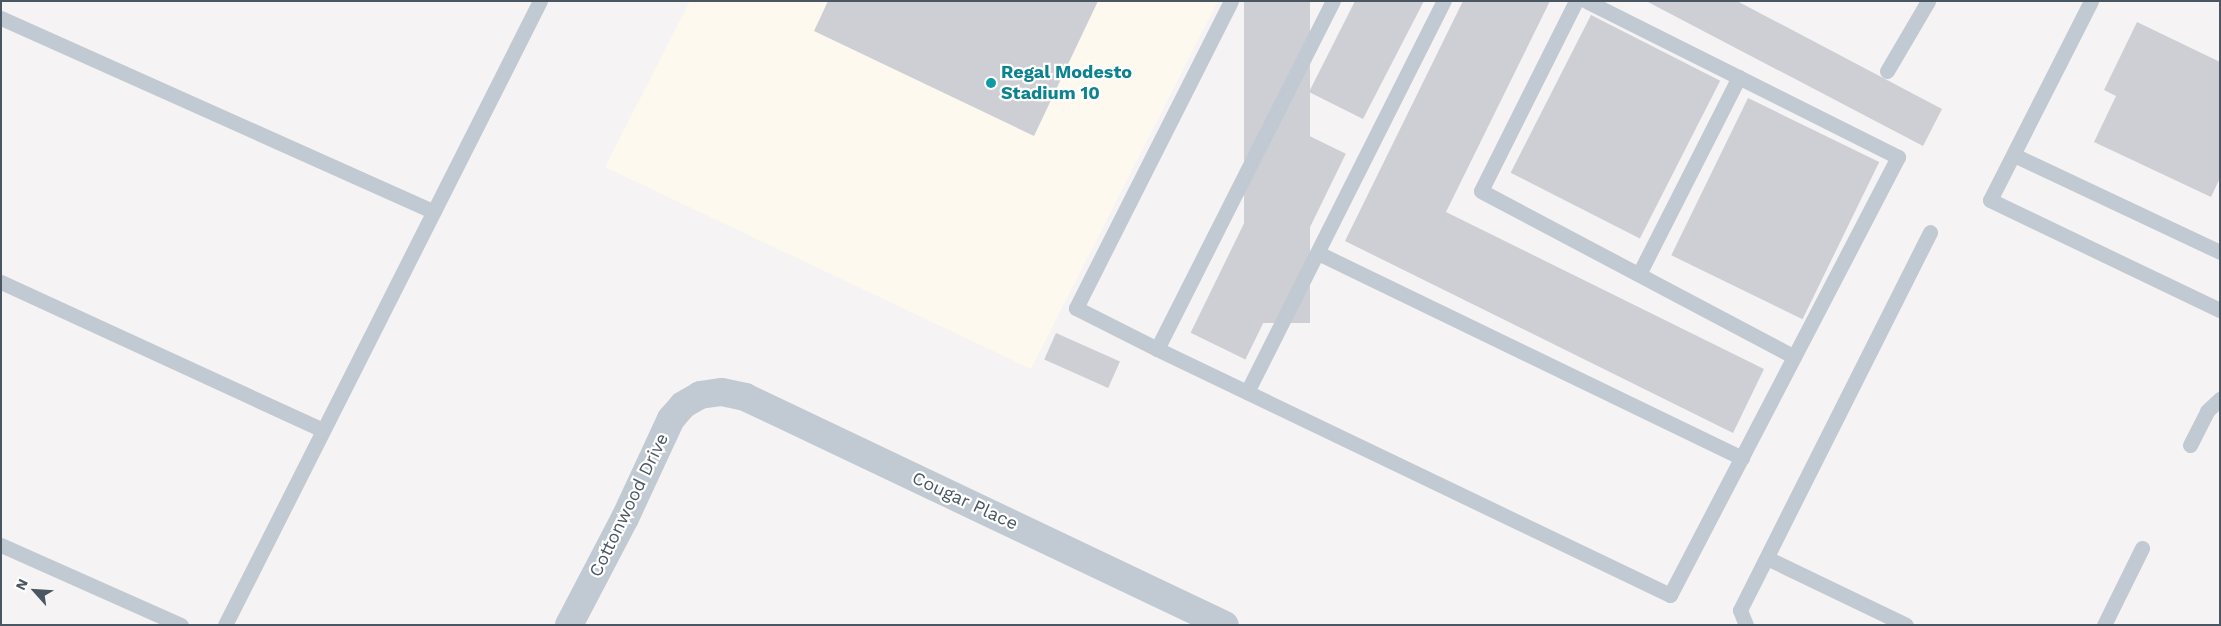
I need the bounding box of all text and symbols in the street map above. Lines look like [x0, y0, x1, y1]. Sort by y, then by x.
place label: Regal Modesto Stadium 10 [1001, 62, 1132, 104]
marker: Regal Modesto Stadium 10 [985, 77, 997, 89]
street label: Cottonwood Drive [585, 430, 673, 580]
street label: Cougar Place [908, 467, 1022, 535]
north arrow [10, 566, 60, 616]
text: N [12, 576, 31, 593]

